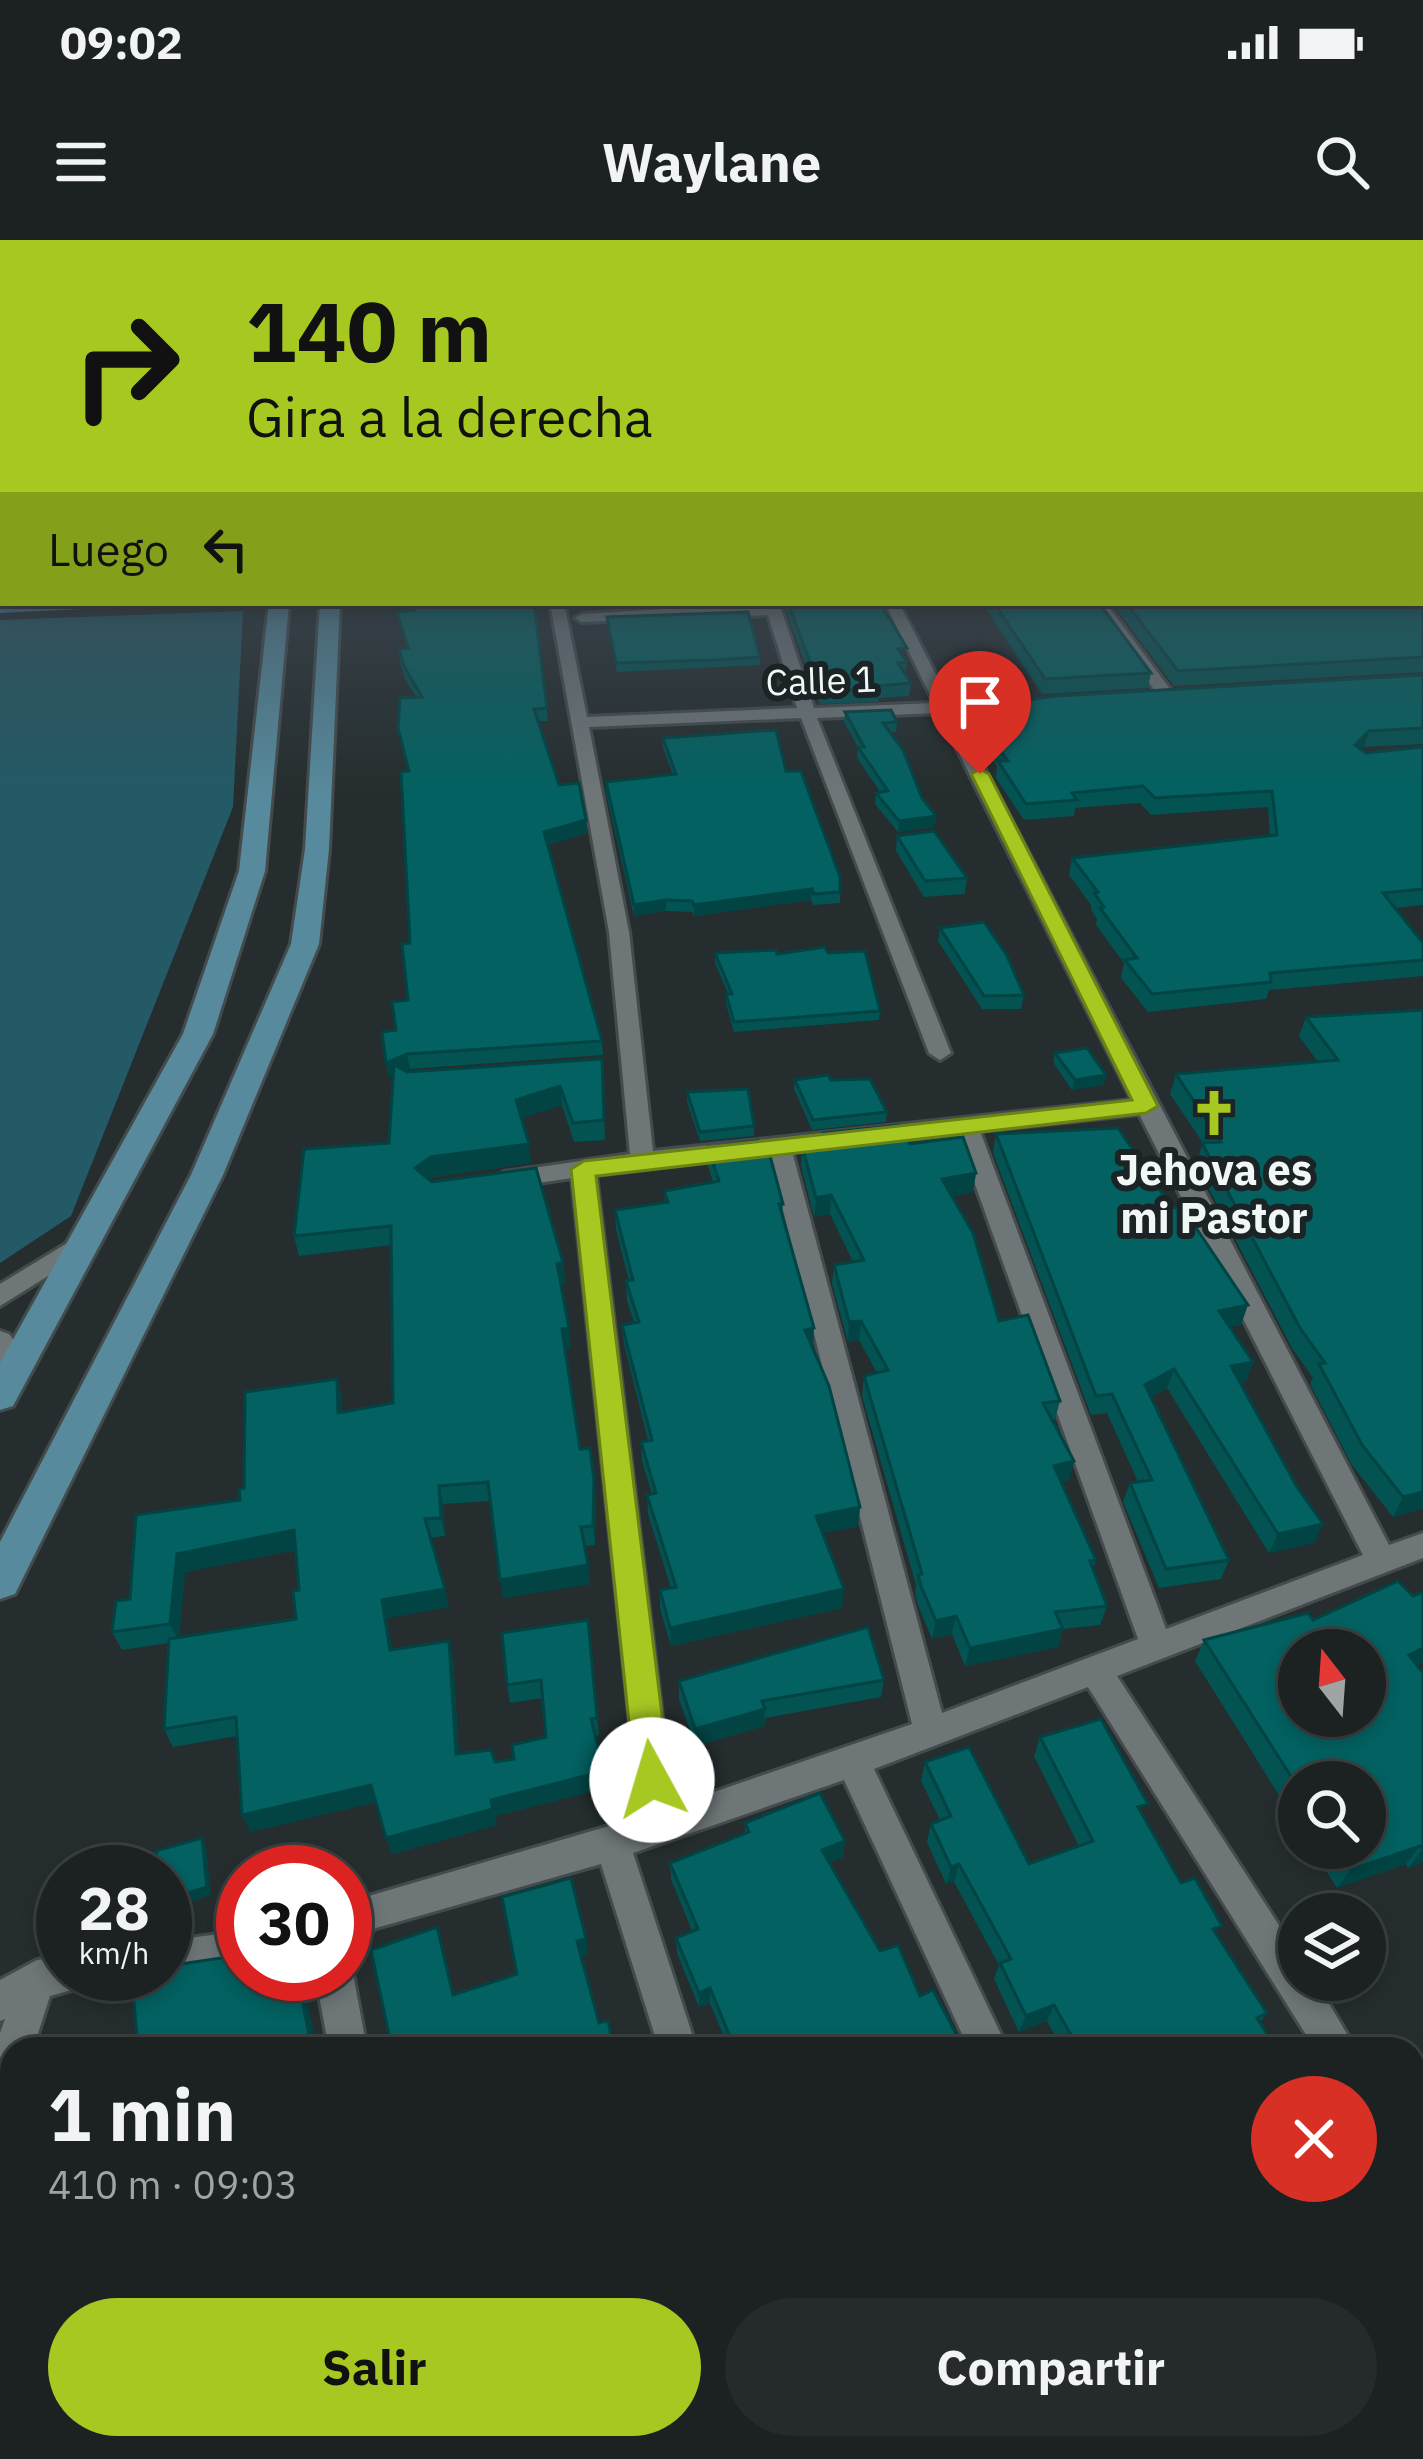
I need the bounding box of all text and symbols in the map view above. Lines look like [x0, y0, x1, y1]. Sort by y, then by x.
text: 09:02 [60, 13, 183, 71]
text: Waylane [602, 127, 821, 197]
icon: menu [48, 129, 114, 195]
icon: search [1309, 129, 1375, 195]
text: 140 m [246, 276, 492, 385]
icon: right [48, 288, 204, 444]
text: Gira a la derecha [246, 382, 653, 452]
icon: left [193, 516, 259, 582]
text: Luego [48, 520, 169, 578]
pin [929, 651, 1031, 774]
street label: Calle 1 [765, 655, 877, 705]
icon: arrive [947, 669, 1013, 735]
church icon: Jehova es mi Pastor [1189, 1088, 1239, 1138]
place label: Jehova es mi Pastor [1116, 1142, 1312, 1245]
north arrow [1278, 1629, 1386, 1737]
map controls [1278, 1629, 1386, 2001]
position arrow [589, 1717, 715, 1843]
button: search [1278, 1761, 1386, 1869]
speed limit sign: 30 [216, 1845, 372, 2001]
text: 28 [78, 1868, 150, 1947]
button: layers [1278, 1893, 1386, 2001]
text: km/h [79, 1933, 149, 1972]
text: 1 min [48, 2067, 236, 2161]
button: close [1251, 2076, 1377, 2202]
text: 410 m · 09:03 [48, 2159, 298, 2210]
button: Salir [48, 2298, 701, 2436]
button: Compartir [725, 2298, 1377, 2436]

